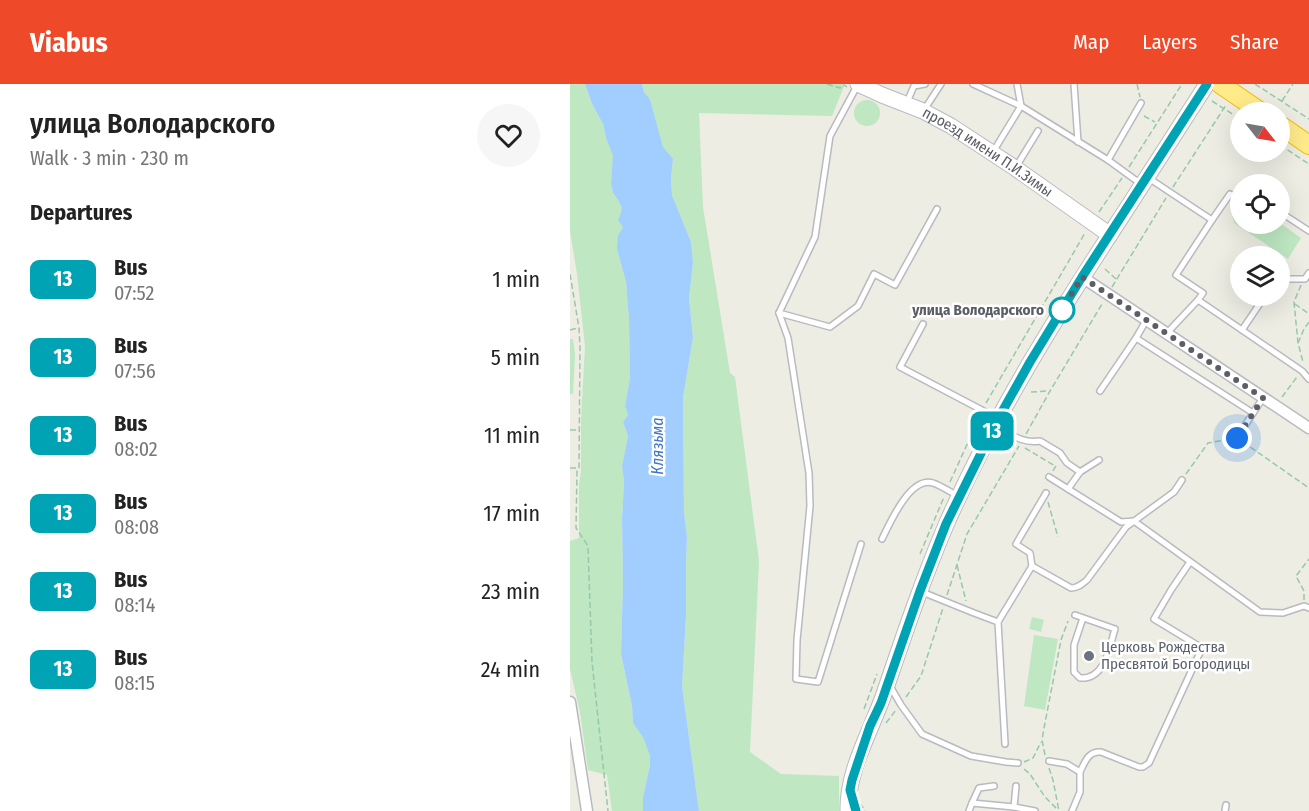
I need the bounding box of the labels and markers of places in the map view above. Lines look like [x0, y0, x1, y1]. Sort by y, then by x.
marker: улица Володарского [1049, 297, 1075, 323]
place label: улица Володарского [911, 301, 1044, 319]
place label: Церковь Рождества Пресвятой Богородицы [1101, 638, 1250, 673]
marker: Церковь Рождества Пресвятой Богородицы [1082, 649, 1096, 663]

